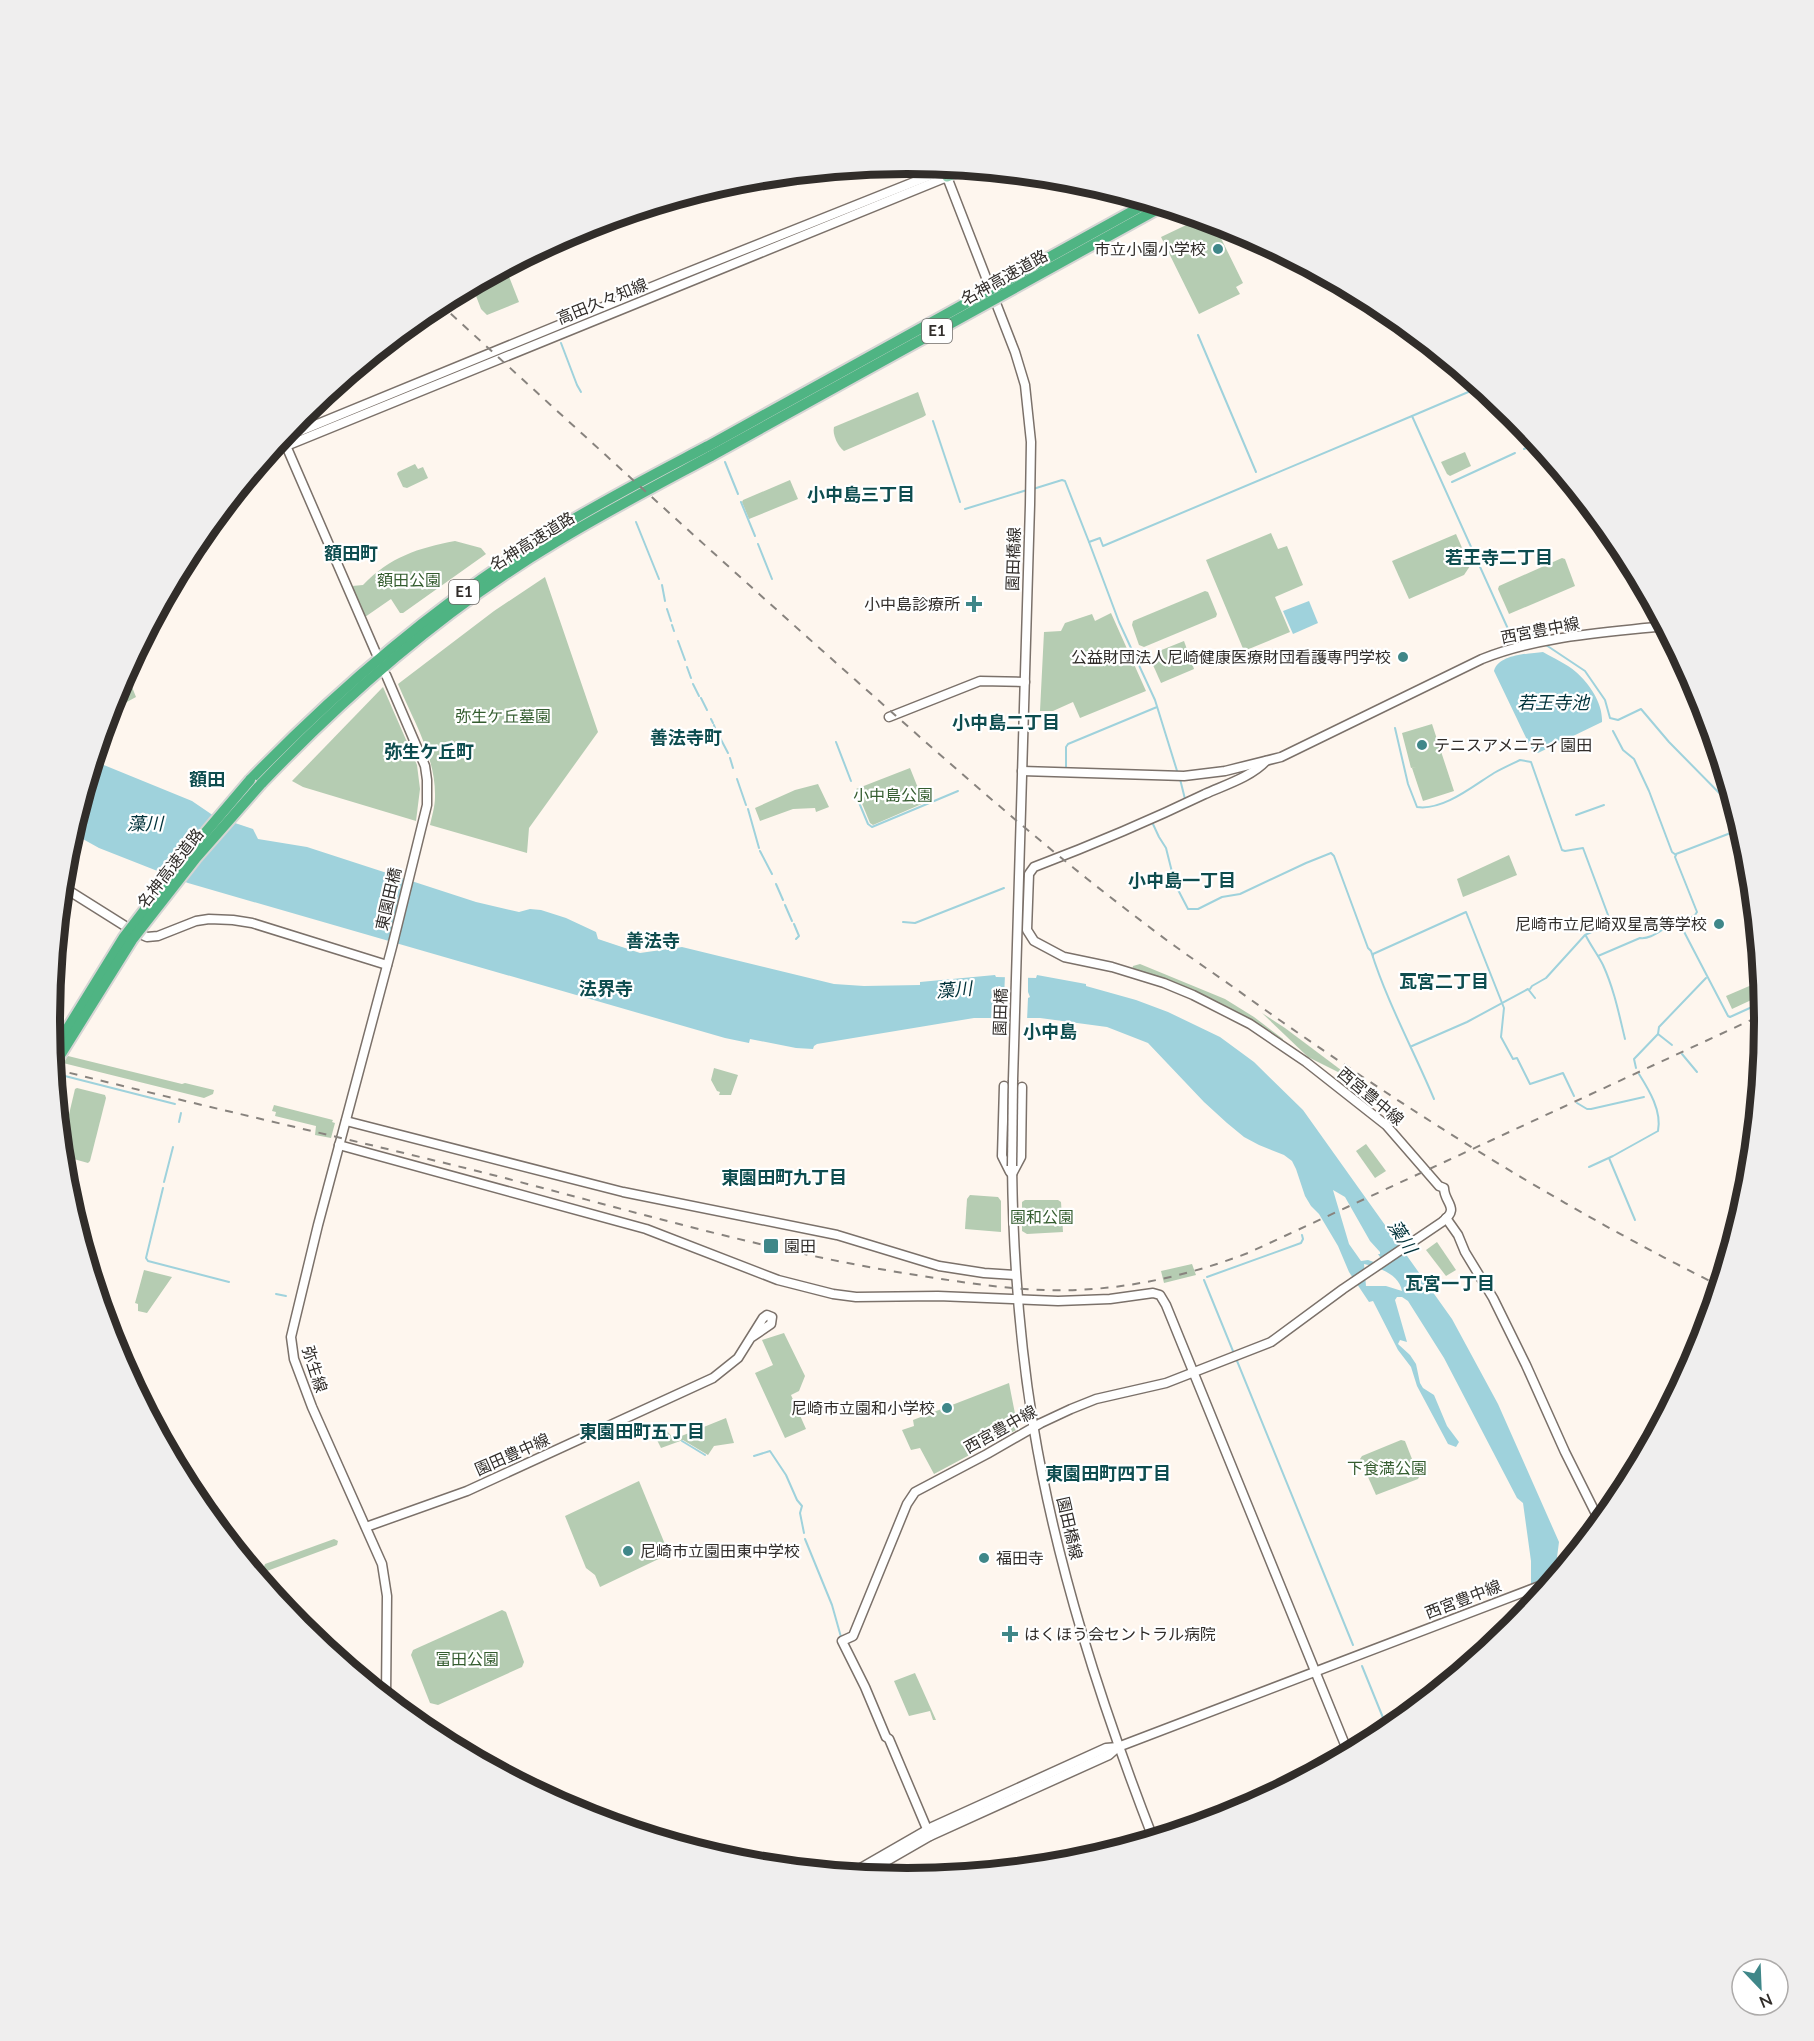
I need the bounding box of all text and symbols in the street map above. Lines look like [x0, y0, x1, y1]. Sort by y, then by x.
place label: 市立小園小学校 [1094, 239, 1206, 258]
marker: 市立小園小学校 [1211, 242, 1225, 256]
street label: 名神高速道路 [957, 245, 1050, 308]
street label: 高田久々知線 [554, 274, 650, 327]
road number: E1 [922, 319, 952, 343]
district label: 小中島三丁目 [807, 483, 915, 505]
street label: 名神高速道路 [486, 507, 577, 574]
street label: 園田橋線 [1002, 527, 1023, 591]
district label: 額田町 [324, 542, 378, 564]
district label: 若王寺二丁目 [1445, 546, 1553, 568]
park label: 額田公園 [377, 570, 441, 589]
road number: E1 [449, 580, 479, 604]
place label: 小中島診療所 [864, 594, 960, 613]
marker: 小中島診療所 [965, 595, 983, 613]
street label: 西宮豊中線 [1499, 613, 1581, 646]
place label: 公益財団法人尼崎健康医療財団看護専門学校 [1071, 647, 1391, 666]
marker: 公益財団法人尼崎健康医療財団看護専門学校 [1396, 650, 1410, 664]
water label: 若王寺池 [1517, 691, 1591, 713]
park label: 弥生ケ丘墓園 [455, 706, 551, 725]
district label: 小中島二丁目 [952, 711, 1060, 733]
district label: 善法寺町 [650, 726, 722, 748]
place label: テニスアメニティ園田 [1434, 735, 1592, 754]
marker: テニスアメニティ園田 [1415, 738, 1429, 752]
district label: 弥生ケ丘町 [384, 740, 474, 762]
district label: 額田 [189, 768, 225, 790]
park label: 小中島公園 [853, 785, 933, 804]
water label: 藻川 [127, 812, 165, 834]
street label: 名神高速道路 [133, 824, 207, 911]
street label: 東園田橋 [371, 866, 404, 932]
district label: 小中島一丁目 [1128, 869, 1236, 891]
place label: 尼崎市立尼崎双星高等学校 [1515, 914, 1707, 933]
marker: 尼崎市立尼崎双星高等学校 [1712, 917, 1726, 931]
district label: 善法寺 [626, 929, 680, 951]
district label: 瓦宮二丁目 [1399, 970, 1489, 992]
water label: 藻川 [935, 976, 975, 1002]
district label: 法界寺 [579, 977, 633, 999]
street label: 園田橋 [989, 988, 1010, 1036]
district label: 小中島 [1023, 1020, 1077, 1042]
street label: 西宮豊中線 [1335, 1063, 1408, 1129]
district label: 東園田町九丁目 [721, 1166, 847, 1188]
park label: 園和公園 [1010, 1207, 1074, 1226]
water label: 藻川 [1384, 1215, 1423, 1259]
place label: 園田 [784, 1236, 816, 1255]
marker: 園田 [762, 1237, 780, 1255]
district label: 瓦宮一丁目 [1405, 1272, 1495, 1294]
street label: 弥生線 [299, 1343, 332, 1395]
place label: 尼崎市立園和小学校 [791, 1398, 935, 1417]
marker: 尼崎市立園和小学校 [940, 1401, 954, 1415]
street label: 西宮豊中線 [960, 1401, 1039, 1456]
district label: 東園田町五丁目 [579, 1420, 705, 1442]
street label: 園田豊中線 [471, 1429, 552, 1478]
park label: 下食満公園 [1347, 1458, 1427, 1477]
district label: 東園田町四丁目 [1045, 1462, 1171, 1484]
street label: 園田橋線 [1054, 1495, 1087, 1561]
place label: 尼崎市立園田東中学校 [640, 1541, 800, 1560]
marker: 尼崎市立園田東中学校 [621, 1544, 635, 1558]
place label: 福田寺 [996, 1548, 1044, 1567]
marker: 福田寺 [977, 1551, 991, 1565]
street label: 西宮豊中線 [1422, 1575, 1504, 1622]
place label: はくほう会セントラル病院 [1024, 1624, 1216, 1643]
marker: はくほう会セントラル病院 [1001, 1625, 1019, 1643]
park label: 冨田公園 [435, 1649, 499, 1668]
north arrow [1730, 1957, 1790, 2017]
text: N [1757, 1990, 1775, 2012]

